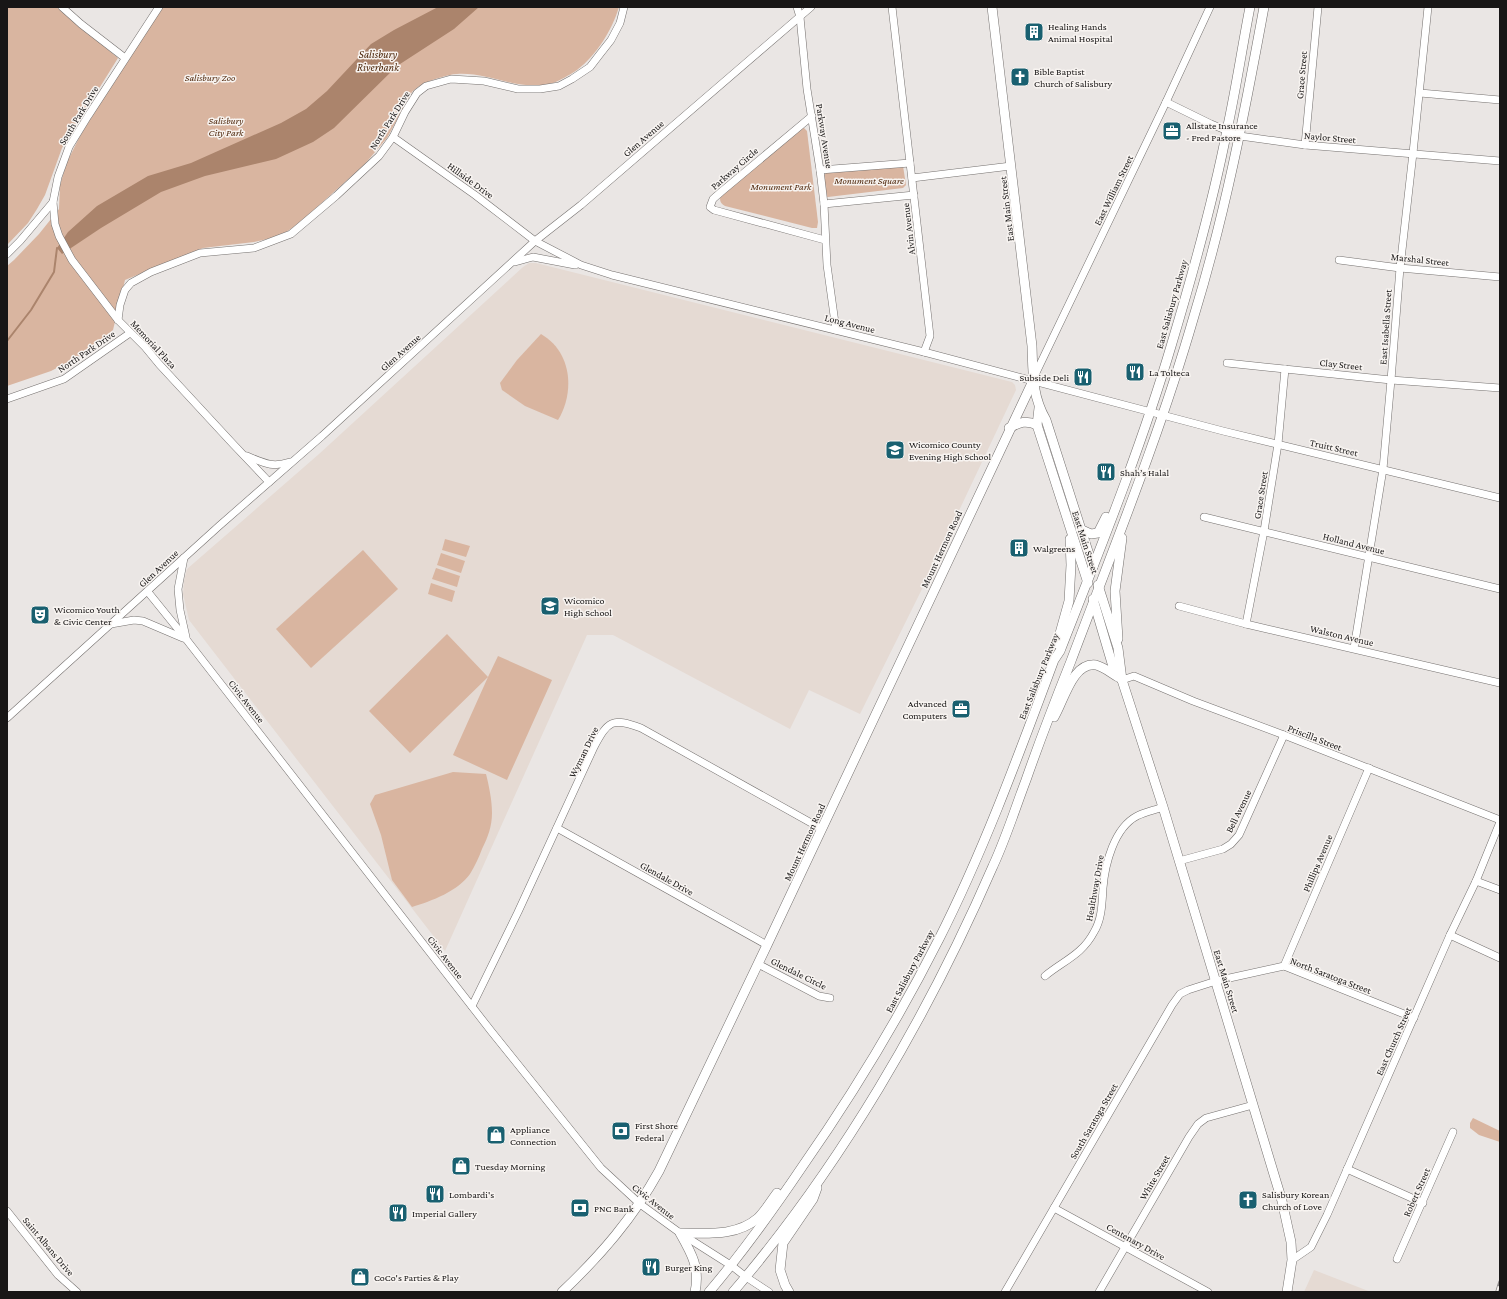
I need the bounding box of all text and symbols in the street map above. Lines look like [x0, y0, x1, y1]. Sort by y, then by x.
building icon: Healing Hands Animal Hospital [1023, 21, 1045, 43]
place label: Healing Hands Animal Hospital [1048, 21, 1113, 44]
water label: Salisbury Riverbank [357, 48, 400, 73]
street label: Grace Street [1294, 50, 1309, 99]
church icon: Bible Baptist Church of Salisbury [1009, 66, 1031, 88]
place label: Bible Baptist Church of Salisbury [1034, 66, 1112, 89]
park label: Salisbury Zoo [185, 72, 235, 83]
street label: South Park Drive [56, 83, 101, 147]
street label: North Park Drive [367, 88, 412, 152]
street label: Parkway Avenue [814, 103, 835, 170]
park label: Salisbury City Park [209, 115, 244, 138]
street label: Glen Avenue [621, 117, 666, 159]
office icon: Allstate Insurance - Fred Pastore [1161, 120, 1183, 142]
place label: Allstate Insurance - Fred Pastore [1186, 120, 1258, 143]
street label: Naylor Street [1303, 130, 1357, 145]
street label: Parkway Circle [708, 144, 761, 192]
street label: East William Street [1092, 153, 1135, 227]
street label: Hillside Drive [446, 160, 496, 201]
park label: Monument Square [833, 175, 904, 186]
street label: East Main Street [997, 175, 1016, 242]
park label: Monument Park [750, 181, 812, 192]
street label: Alvin Avenue [900, 202, 917, 256]
street label: Marshal Street [1390, 251, 1450, 268]
street label: East Salisbury Parkway [1153, 258, 1190, 350]
street label: East Isabella Street [1377, 288, 1394, 365]
street label: Long Avenue [824, 312, 877, 335]
street label: Memorial Plaza [128, 318, 179, 371]
street label: North Park Drive [55, 328, 118, 375]
street label: Glen Avenue [378, 331, 423, 373]
street label: Clay Street [1319, 357, 1364, 372]
restaurant icon: La Tolteca [1124, 361, 1146, 383]
restaurant icon: Subside Deli [1072, 366, 1094, 388]
place label: La Tolteca [1149, 367, 1190, 378]
place label: Subside Deli [1020, 372, 1069, 383]
street label: Truitt Street [1309, 437, 1360, 458]
school or university icon: Wicomico County Evening High School [884, 439, 906, 461]
place label: Wicomico County Evening High School [909, 439, 992, 462]
restaurant icon: Shah’s Halal [1095, 461, 1117, 483]
place label: Shah’s Halal [1120, 467, 1169, 478]
street label: Grace Street [1251, 470, 1270, 520]
street label: Mount Hermon Road [919, 508, 965, 590]
street label: East Main Street [1070, 509, 1101, 576]
street label: Holland Avenue [1322, 530, 1387, 557]
building icon: Walgreens [1008, 537, 1030, 559]
place label: Walgreens [1033, 543, 1075, 554]
street label: Glen Avenue [136, 547, 181, 589]
school or university icon: Wicomico High School [539, 595, 561, 617]
place label: Wicomico High School [564, 595, 612, 618]
theatre icon: Wicomico Youth & Civic Center [29, 604, 51, 626]
place label: Wicomico Youth & Civic Center [54, 604, 120, 627]
street label: Walston Avenue [1309, 623, 1375, 648]
street label: East Salisbury Parkway [1016, 631, 1061, 721]
street label: Civic Avenue [226, 678, 267, 725]
place label: Advanced Computers [903, 698, 948, 721]
office icon: Advanced Computers [950, 698, 972, 720]
street label: Priscilla Street [1286, 722, 1344, 753]
street label: Wyman Drive [566, 724, 601, 779]
street label: Bell Avenue [1223, 787, 1254, 835]
street label: Mount Hermon Road [782, 801, 828, 883]
street label: Phillips Avenue [1300, 832, 1335, 894]
street label: Healthway Drive [1083, 854, 1106, 922]
street label: Glendale Drive [638, 859, 696, 898]
street label: East Salisbury Parkway [883, 928, 936, 1015]
street label: Civic Avenue [425, 934, 466, 981]
street label: East Main Street [1212, 948, 1242, 1015]
street label: Glendale Circle [769, 955, 829, 992]
street label: North Saratoga Street [1289, 955, 1373, 996]
street label: East Church Street [1373, 1005, 1414, 1077]
street label: South Saratoga Street [1067, 1081, 1120, 1161]
bank icon: First Shore Federal [610, 1120, 632, 1142]
place label: First Shore Federal [635, 1120, 678, 1143]
shop icon: Appliance Connection [485, 1124, 507, 1146]
place label: Appliance Connection [510, 1124, 557, 1147]
street label: White Street [1137, 1152, 1172, 1202]
shop icon: Tuesday Morning [450, 1155, 472, 1177]
place label: Tuesday Morning [475, 1161, 546, 1172]
street label: Robert Street [1401, 1166, 1432, 1218]
street label: Civic Avenue [630, 1181, 678, 1222]
restaurant icon: Lombardi's [424, 1183, 446, 1205]
place label: Lombardi's [449, 1189, 494, 1200]
church icon: Salisbury Korean Church of Love [1237, 1189, 1259, 1211]
place label: Salisbury Korean Church of Love [1262, 1189, 1330, 1212]
bank icon: PNC Bank [569, 1197, 591, 1219]
restaurant icon: Imperial Gallery [387, 1202, 409, 1224]
place label: PNC Bank [594, 1203, 634, 1214]
place label: Imperial Gallery [412, 1208, 477, 1219]
street label: Saint Albans Drive [21, 1215, 77, 1278]
street label: Centenary Drive [1105, 1221, 1167, 1262]
restaurant icon: Burger King [640, 1256, 662, 1278]
place label: Burger King [665, 1262, 712, 1273]
shop icon: CoCo's Parties & Play [349, 1266, 371, 1288]
place label: CoCo's Parties & Play [374, 1272, 459, 1283]

